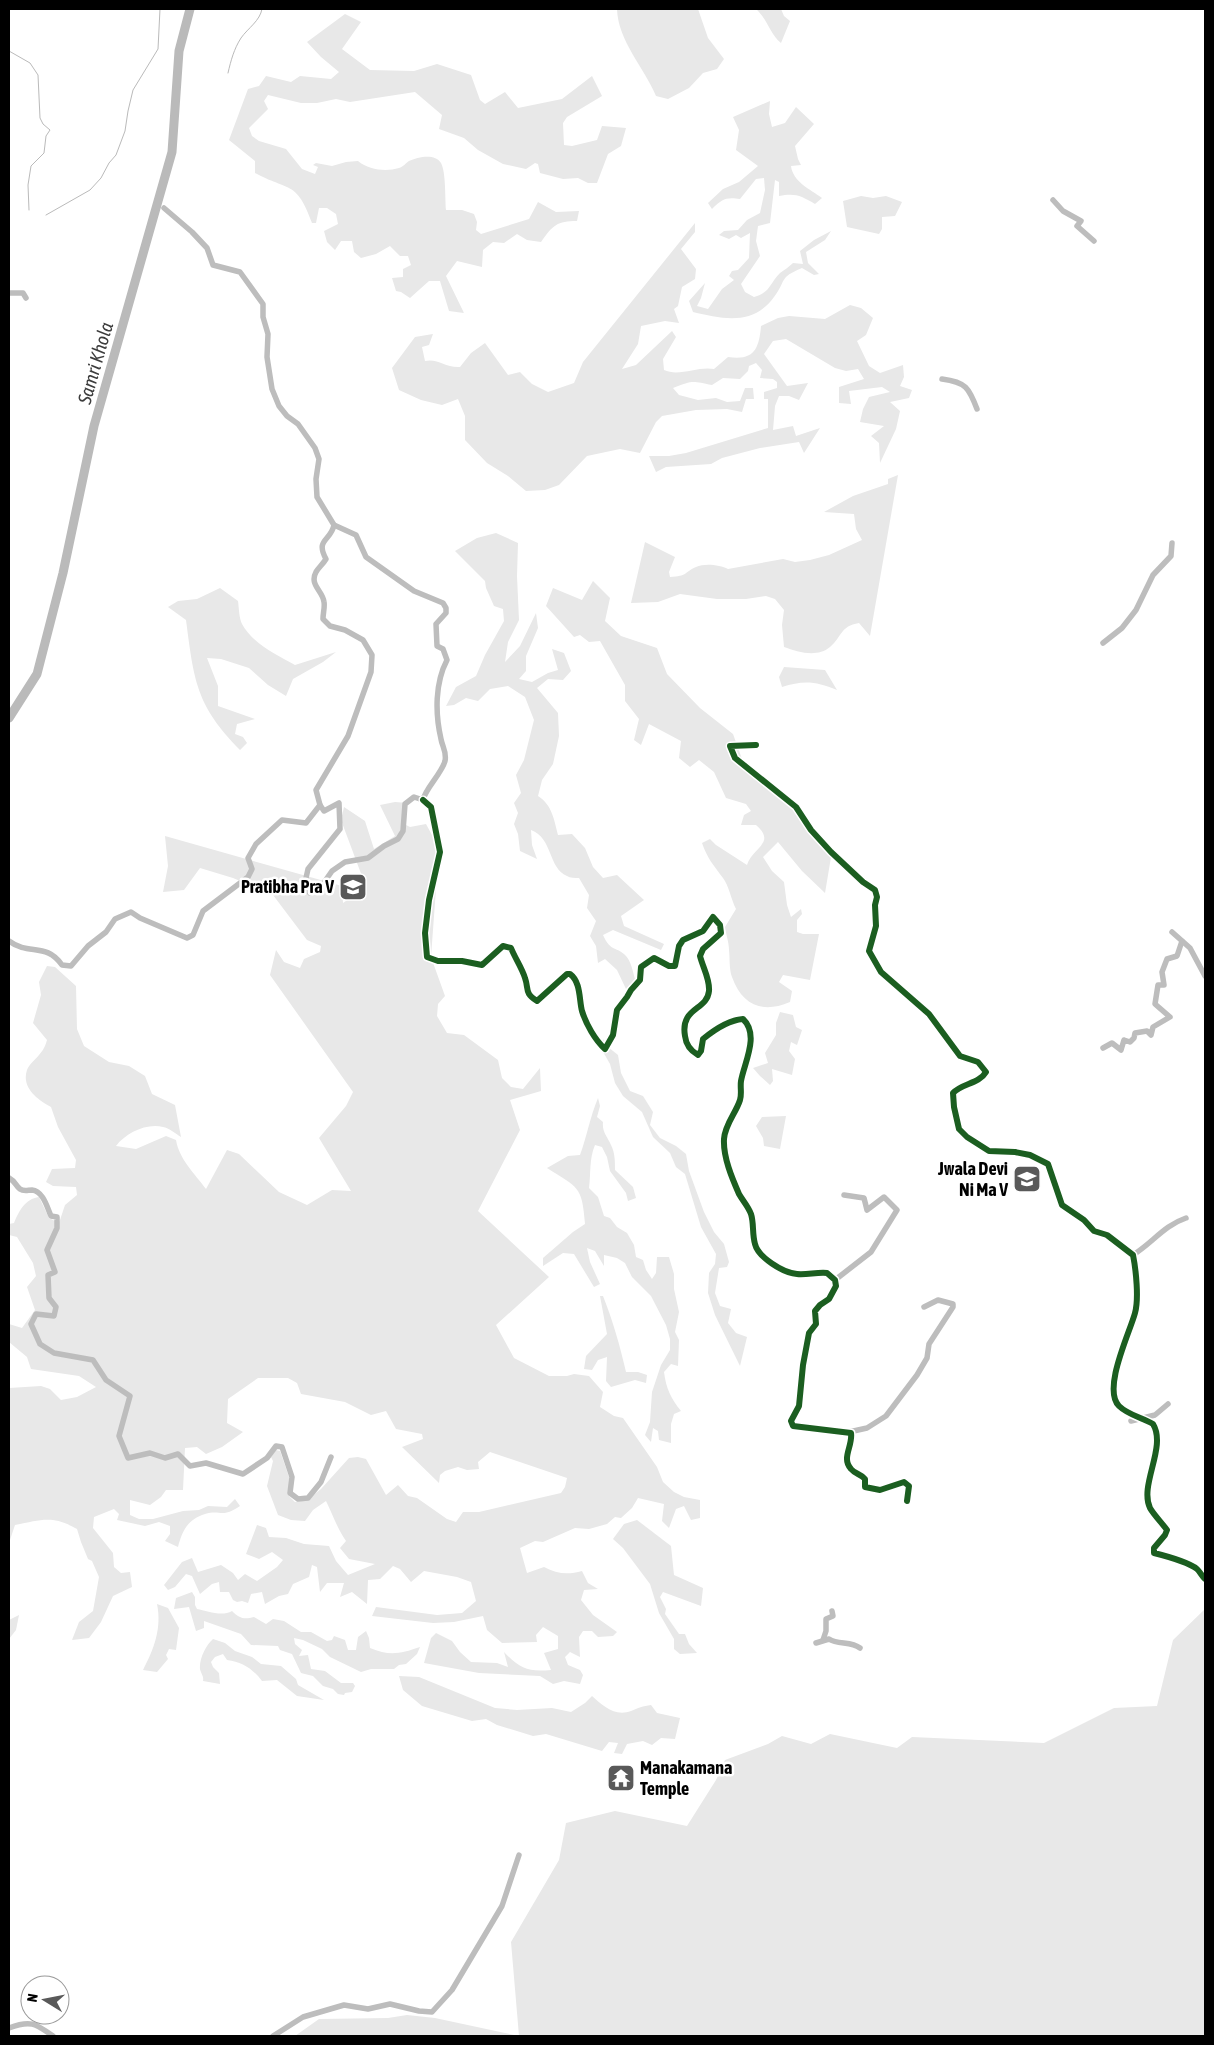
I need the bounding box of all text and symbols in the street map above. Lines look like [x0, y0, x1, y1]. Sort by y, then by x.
water label: Samri Khola [73, 319, 117, 407]
school or university icon: Pratibha Pra V [338, 872, 368, 902]
place label: Pratibha Pra V [241, 876, 334, 897]
place label: Jwala Devi Ni Ma V [937, 1158, 1008, 1200]
school or university icon: Jwala Devi Ni Ma V [1012, 1164, 1042, 1194]
place label: Manakamana Temple [640, 1757, 732, 1799]
temple icon: Manakamana Temple [606, 1763, 636, 1793]
north arrow [20, 1975, 70, 2025]
text: N [24, 1992, 41, 2003]

